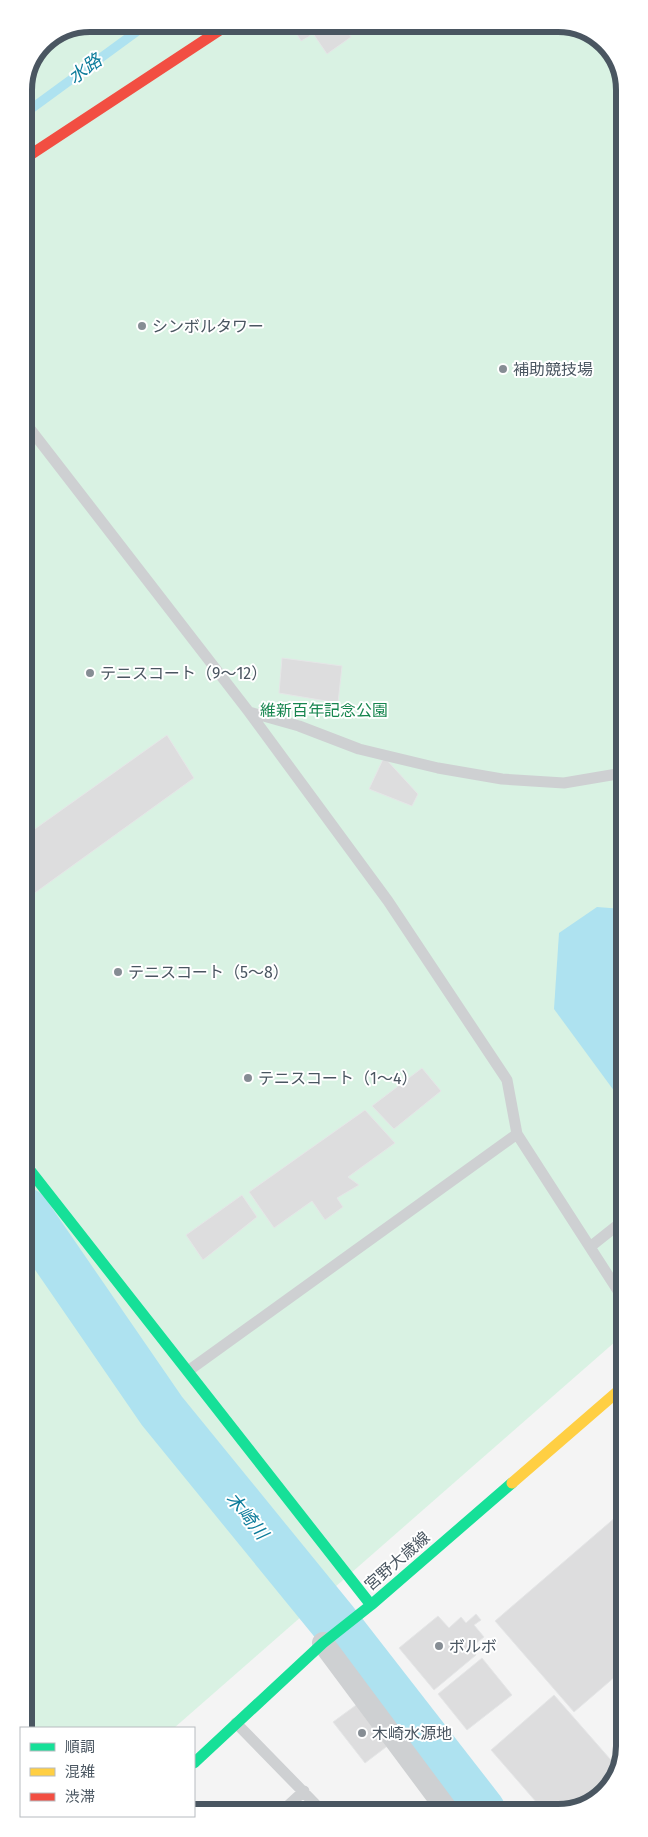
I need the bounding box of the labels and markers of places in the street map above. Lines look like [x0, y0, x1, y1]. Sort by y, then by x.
place label: シンボルタワー [152, 317, 264, 336]
marker: シンボルタワー [136, 320, 148, 332]
place label: 補助競技場 [513, 360, 593, 379]
marker: 補助競技場 [497, 363, 509, 375]
place label: テニスコート（9～12） [100, 664, 267, 683]
marker: テニスコート（9～12） [84, 667, 96, 679]
place label: テニスコート（5～8） [128, 963, 289, 982]
marker: テニスコート（5～8） [112, 966, 124, 978]
place label: テニスコート（1～4） [258, 1069, 417, 1088]
marker: テニスコート（1～4） [242, 1072, 254, 1084]
place label: ボルボ [449, 1637, 497, 1656]
marker: ボルボ [433, 1640, 445, 1652]
place label: 木崎水源地 [372, 1724, 452, 1743]
marker: 木崎水源地 [356, 1727, 368, 1739]

